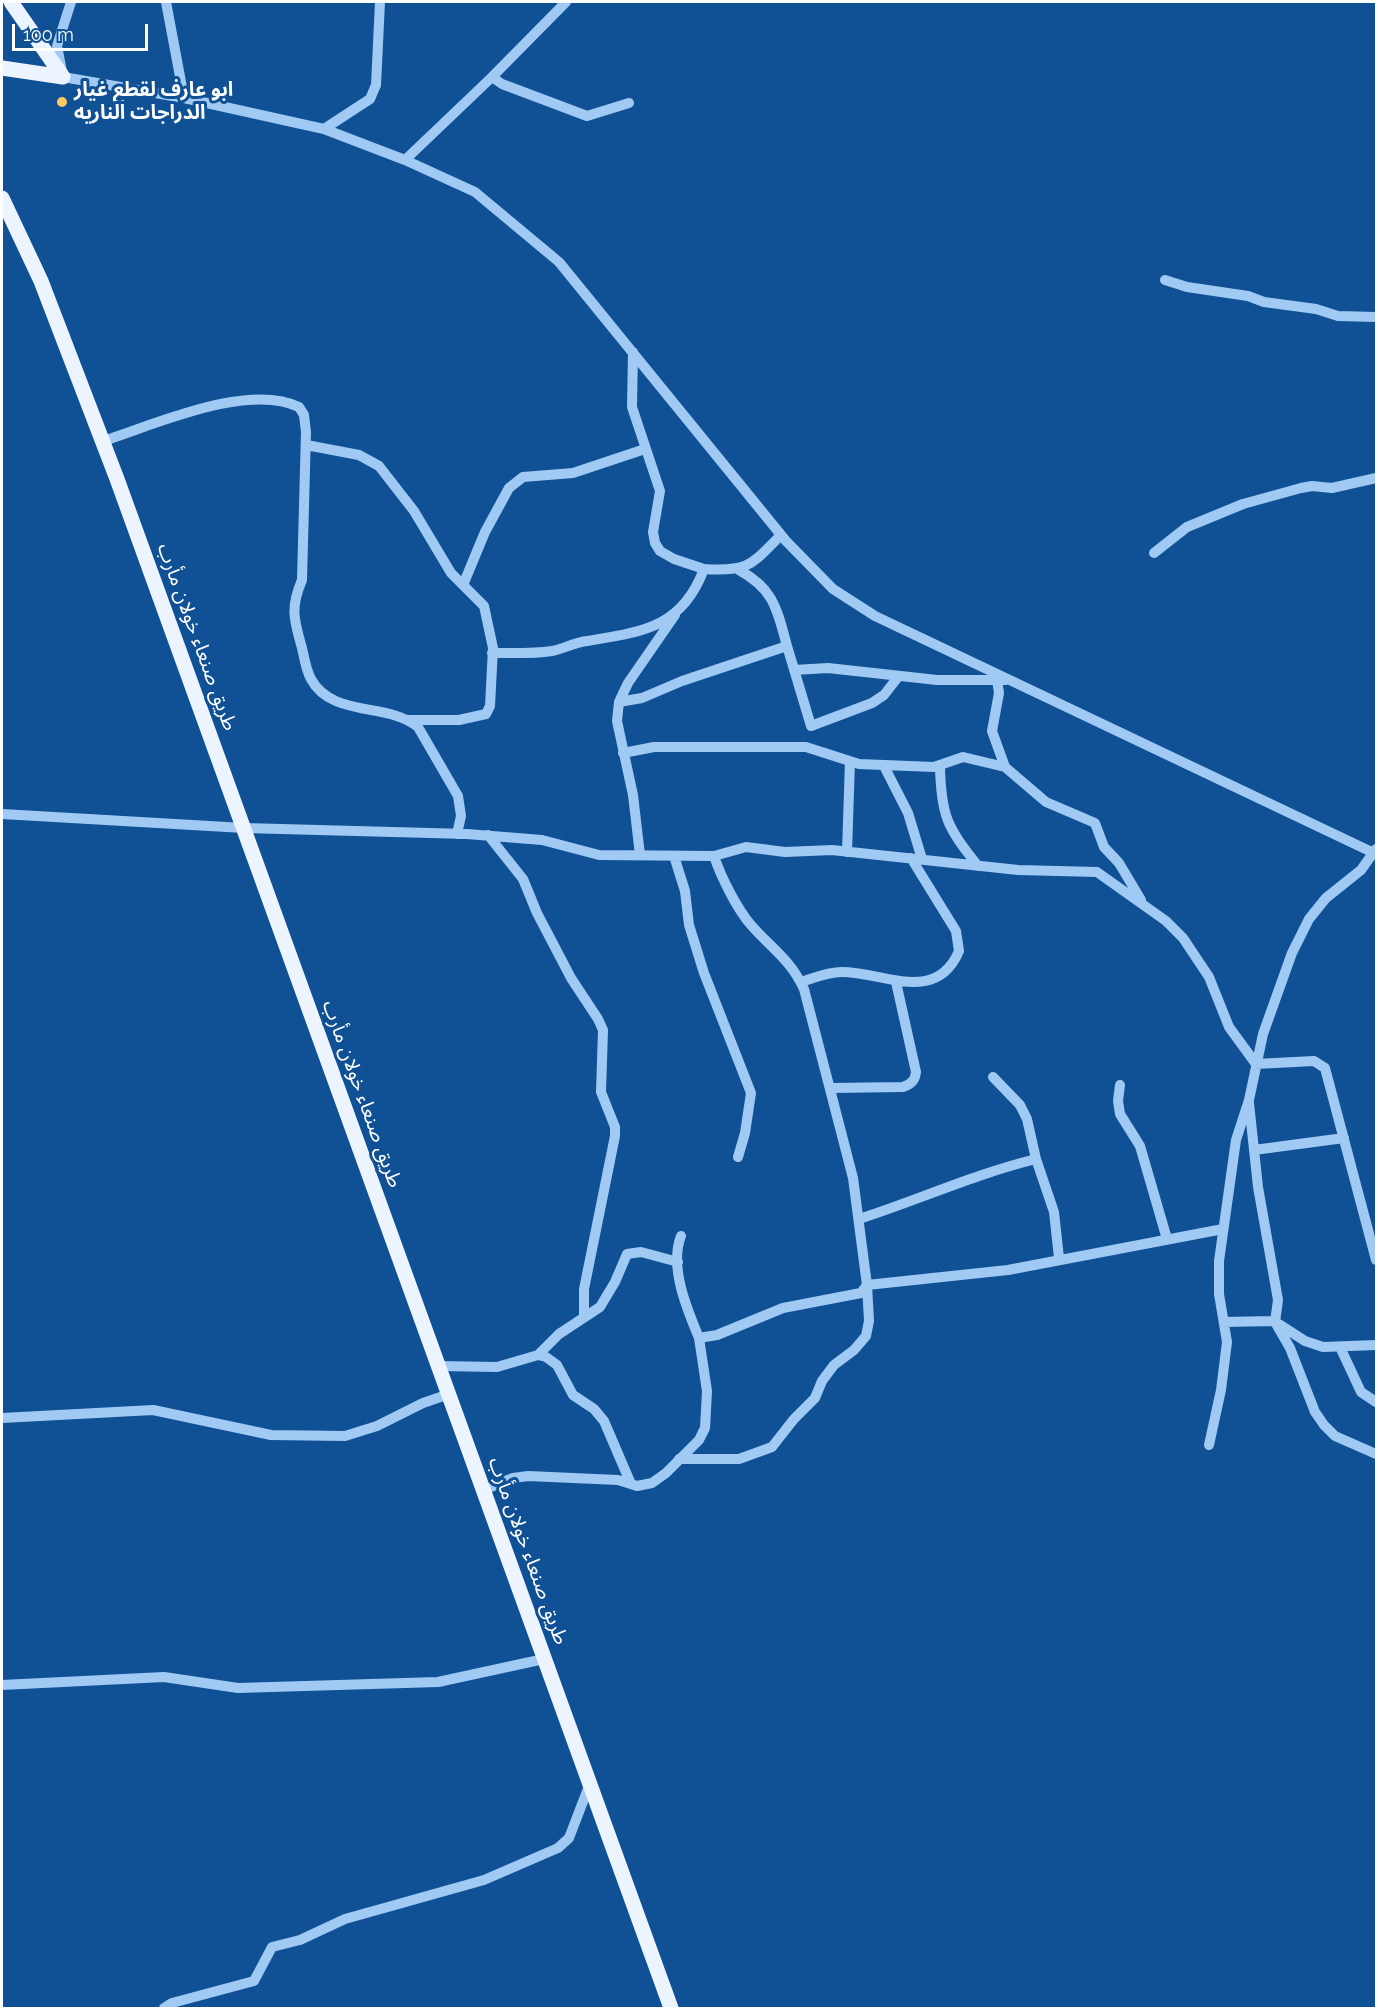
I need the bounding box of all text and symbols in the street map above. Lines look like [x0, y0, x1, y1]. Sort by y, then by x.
scale bar [15, 12, 152, 50]
text: 100 m [23, 24, 74, 45]
place label: ابو عارف لقطع غيار الدراجات الناريه [74, 78, 233, 125]
marker: ابو عارف لقطع غيار الدراجات الناريه [55, 95, 69, 109]
street label: طريق صنعاء خولان مأرب [152, 540, 242, 734]
street label: طريق صنعاء خولان مأرب [317, 997, 407, 1191]
street label: طريق صنعاء خولان مأرب [483, 1454, 573, 1648]

